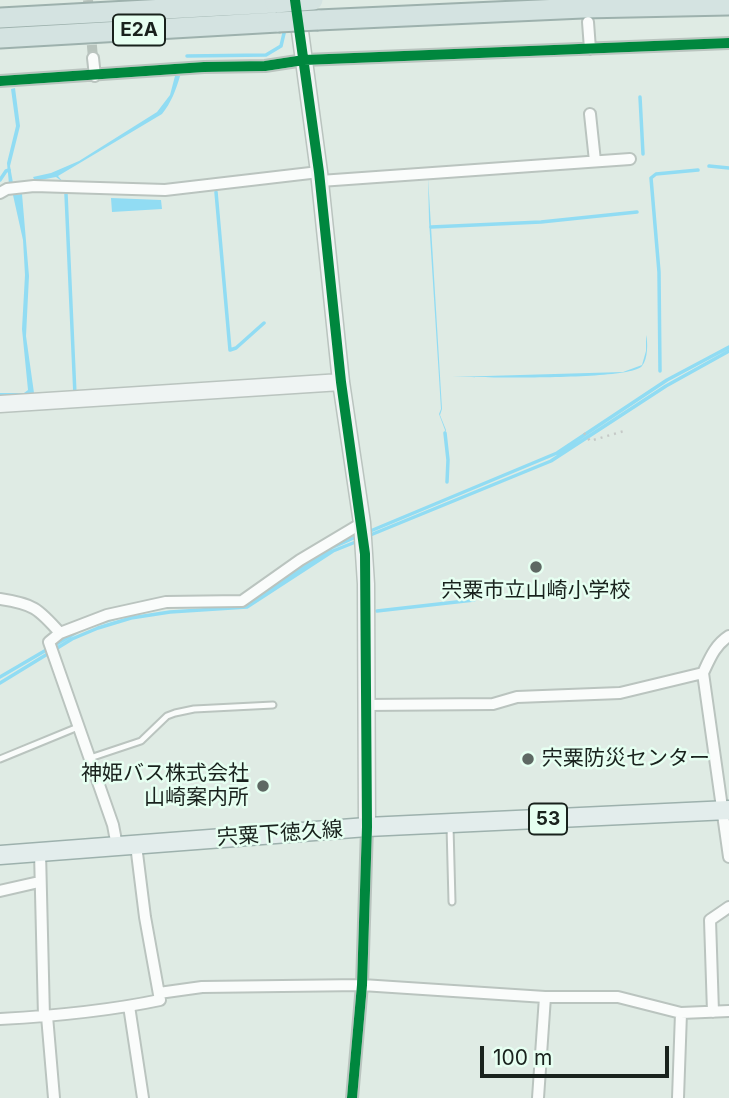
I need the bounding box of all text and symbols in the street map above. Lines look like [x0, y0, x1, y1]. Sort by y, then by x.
road number: E2A [113, 14, 165, 46]
marker: 宍粟市立山崎小学校 [528, 559, 544, 575]
place label: 宍粟市立山崎小学校 [442, 578, 630, 604]
place label: 宍粟防災センター [542, 746, 710, 772]
marker: 宍粟防災センター [520, 751, 536, 767]
place label: 神姫バス株式会社 山崎案内所 [81, 761, 249, 811]
marker: 神姫バス株式会社 山崎案内所 [255, 778, 271, 794]
road number: 53 [529, 804, 567, 834]
street label: 宍粟下徳久線 [216, 817, 344, 851]
scale bar [484, 1032, 673, 1076]
text: 100 m [493, 1045, 552, 1070]

